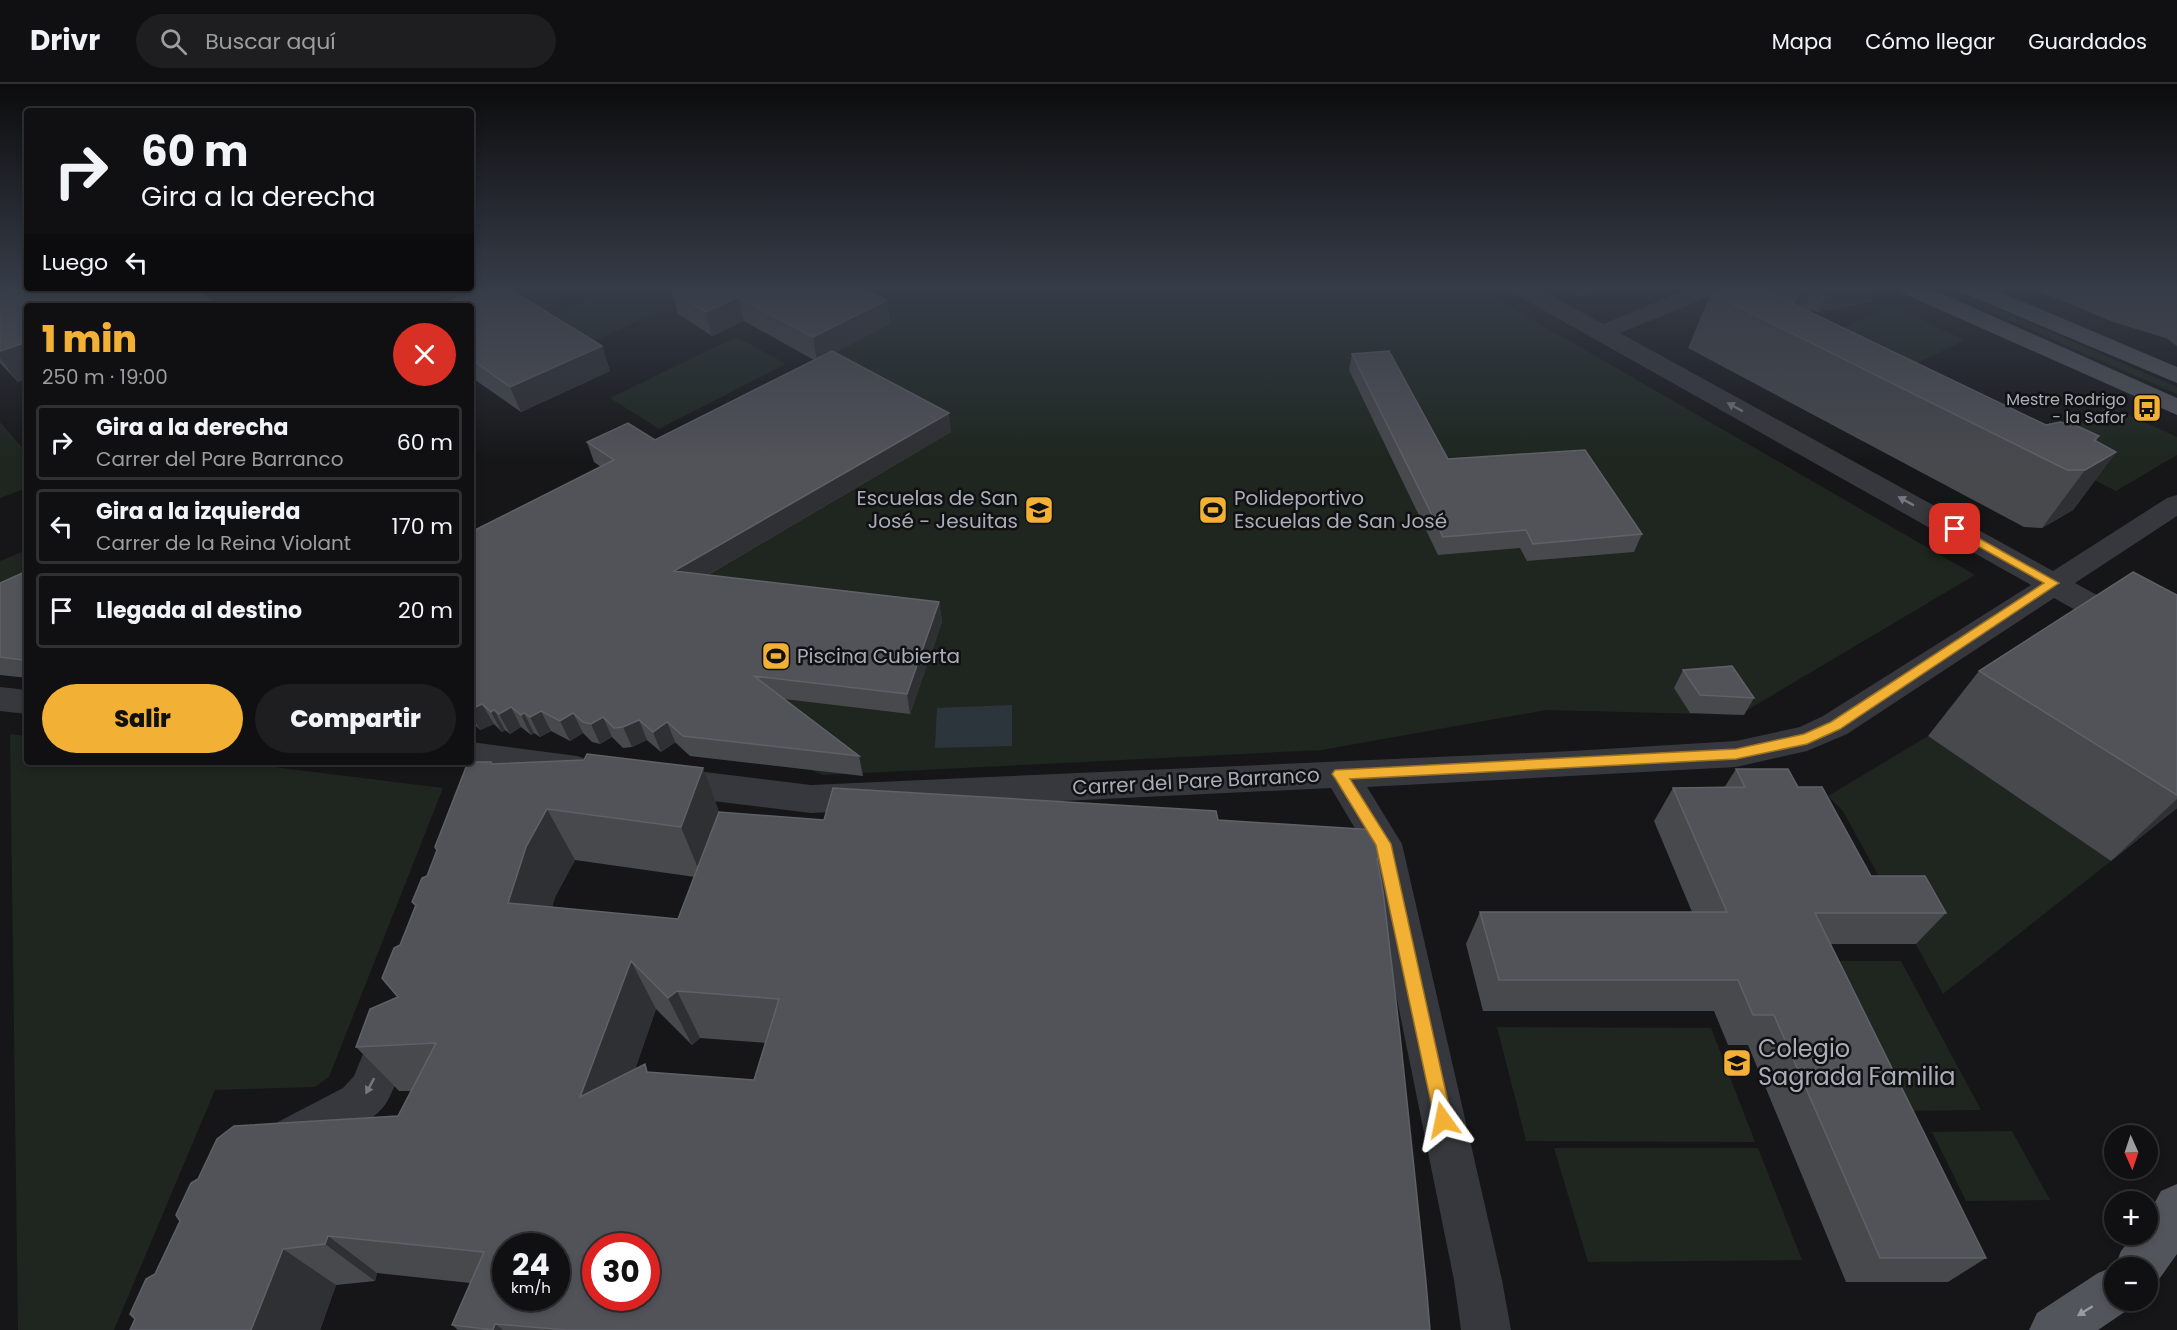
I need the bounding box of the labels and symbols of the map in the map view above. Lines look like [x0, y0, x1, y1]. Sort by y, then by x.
place label: Mestre Rodrigo - la Safor [2006, 388, 2126, 429]
bus stop icon: Mestre Rodrigo - la Safor [2131, 392, 2163, 424]
one-way arrow [1726, 402, 1743, 412]
place label: Escuelas de San José - Jesuitas [856, 484, 1018, 535]
place label: Polideportivo Escuelas de San José [1234, 484, 1447, 535]
school or university icon: Escuelas de San José - Jesuitas [1023, 494, 1055, 526]
sports icon: Polideportivo Escuelas de San José [1197, 494, 1229, 526]
one-way arrow [1897, 496, 1914, 506]
pin [1929, 503, 1980, 554]
sports icon: Piscina Cubierta [760, 640, 792, 672]
place label: Piscina Cubierta [797, 642, 960, 670]
street label: Carrer del Pare Barranco [1072, 761, 1320, 801]
place label: Colegio Sagrada Familia [1758, 1032, 1956, 1093]
school or university icon: Colegio Sagrada Familia [1721, 1047, 1753, 1079]
one-way arrow [366, 1077, 375, 1094]
position arrow [1411, 1088, 1475, 1152]
north arrow [2104, 1125, 2158, 1179]
speed limit sign: 30 [582, 1233, 660, 1311]
one-way arrow [2077, 1305, 2093, 1316]

